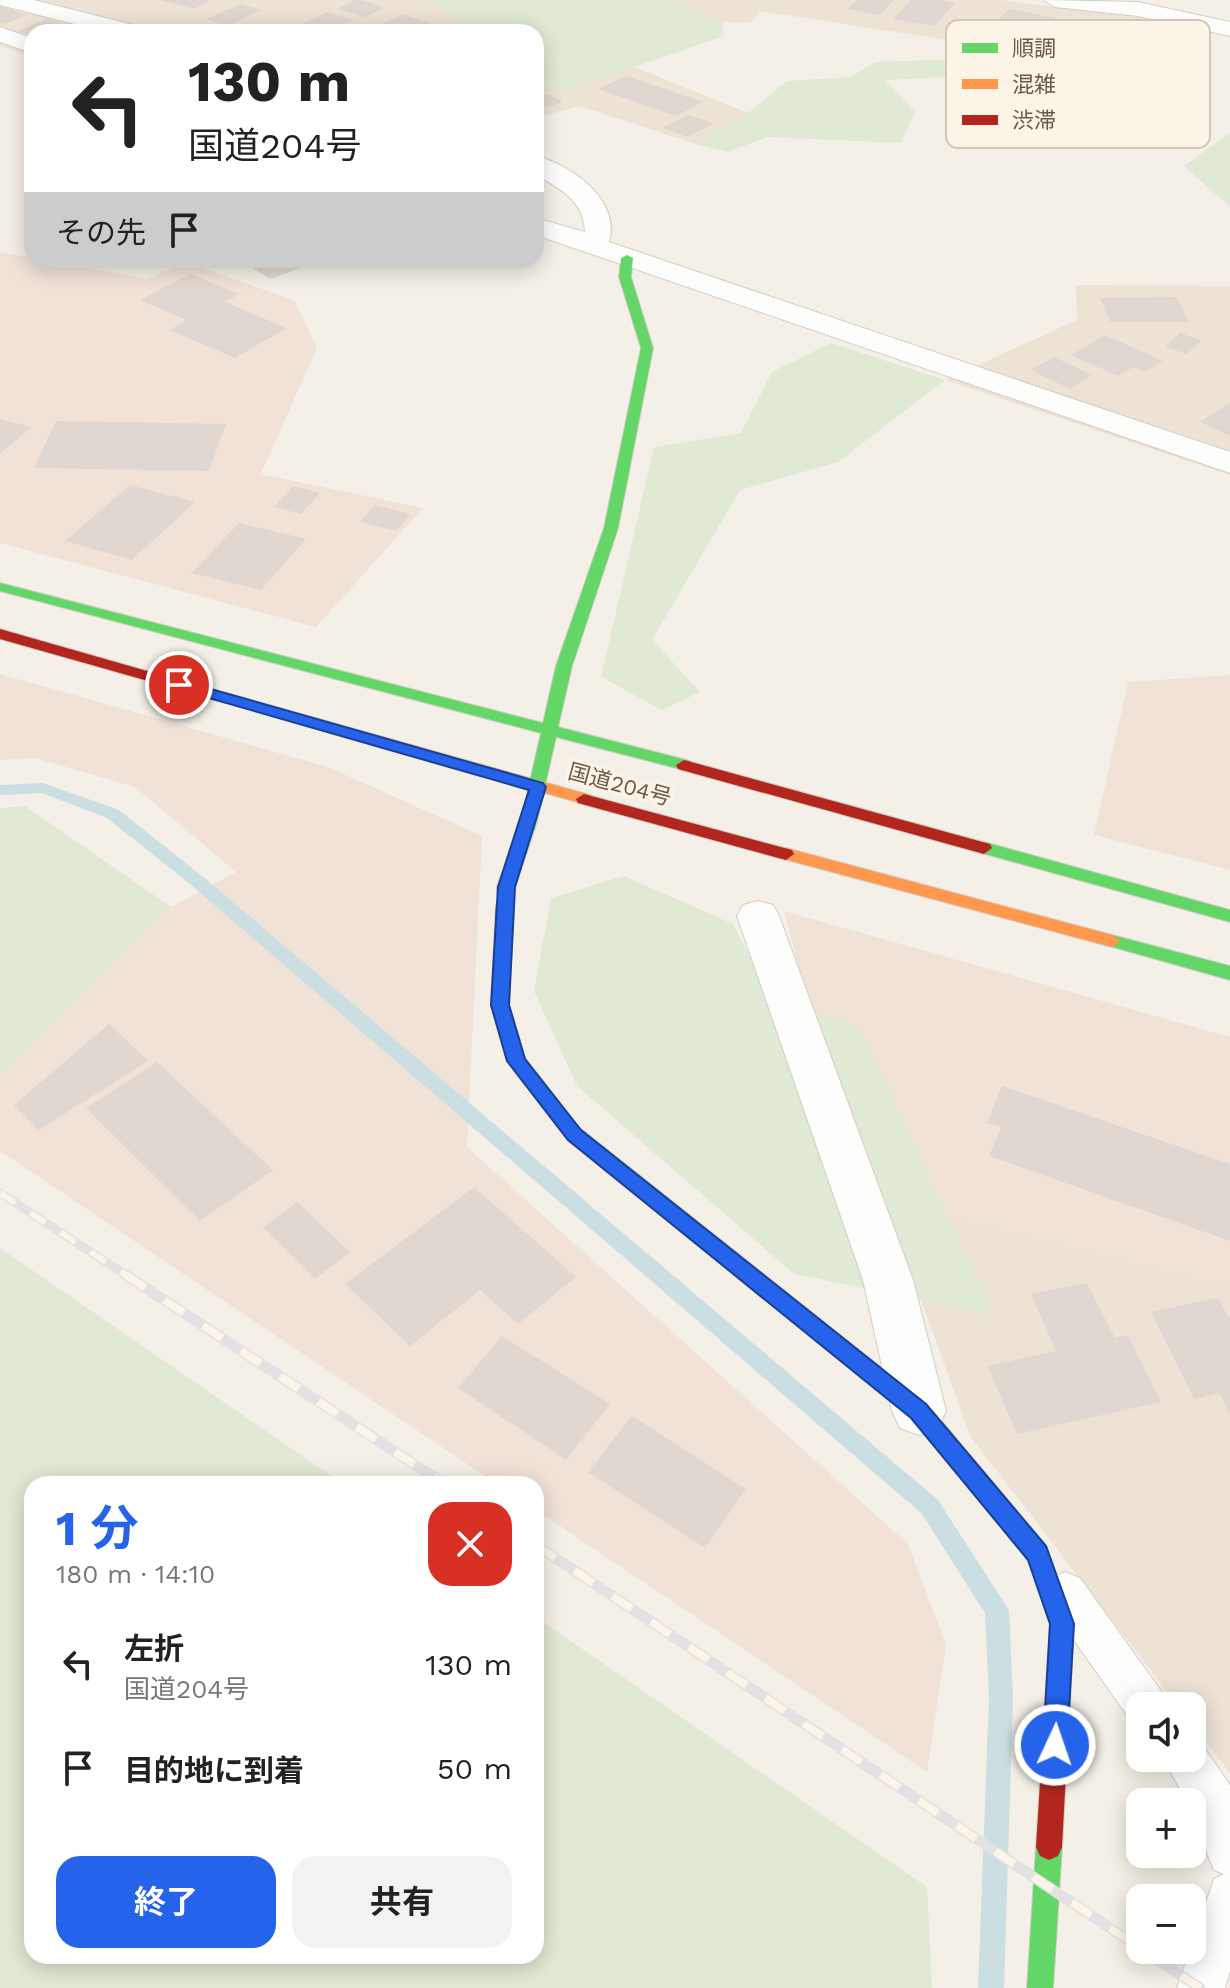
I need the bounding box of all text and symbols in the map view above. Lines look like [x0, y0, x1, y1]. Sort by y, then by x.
legend [946, 20, 1210, 148]
text: 順調 [1012, 36, 1056, 61]
text: 130 m [188, 49, 350, 115]
icon: left [56, 56, 160, 160]
text: 混雑 [1012, 72, 1056, 97]
text: 渋滞 [1012, 108, 1056, 133]
text: 国道204号 [188, 125, 361, 167]
icon: arrive [162, 208, 206, 252]
text: その先 [56, 215, 146, 250]
pin [145, 651, 213, 719]
icon: arrive [157, 663, 201, 707]
street label: 国道204号 [565, 759, 674, 810]
text: 1 分 [56, 1500, 138, 1557]
button: close [428, 1502, 512, 1586]
text: 180 m · 14:10 [56, 1559, 215, 1589]
text: 左折 [124, 1631, 184, 1666]
icon: left [56, 1642, 100, 1686]
text: 130 m [425, 1647, 512, 1682]
text: 国道204号 [124, 1674, 249, 1704]
map controls [1126, 1692, 1206, 1964]
button: sound [1126, 1692, 1206, 1772]
position arrow [1013, 1703, 1097, 1787]
icon: arrive [56, 1746, 100, 1790]
text: 50 m [437, 1751, 512, 1786]
text: 目的地に到着 [124, 1753, 304, 1788]
button: + [1126, 1788, 1206, 1868]
button: 終了 [56, 1856, 276, 1948]
button: 共有 [292, 1856, 512, 1948]
button: − [1126, 1884, 1206, 1964]

